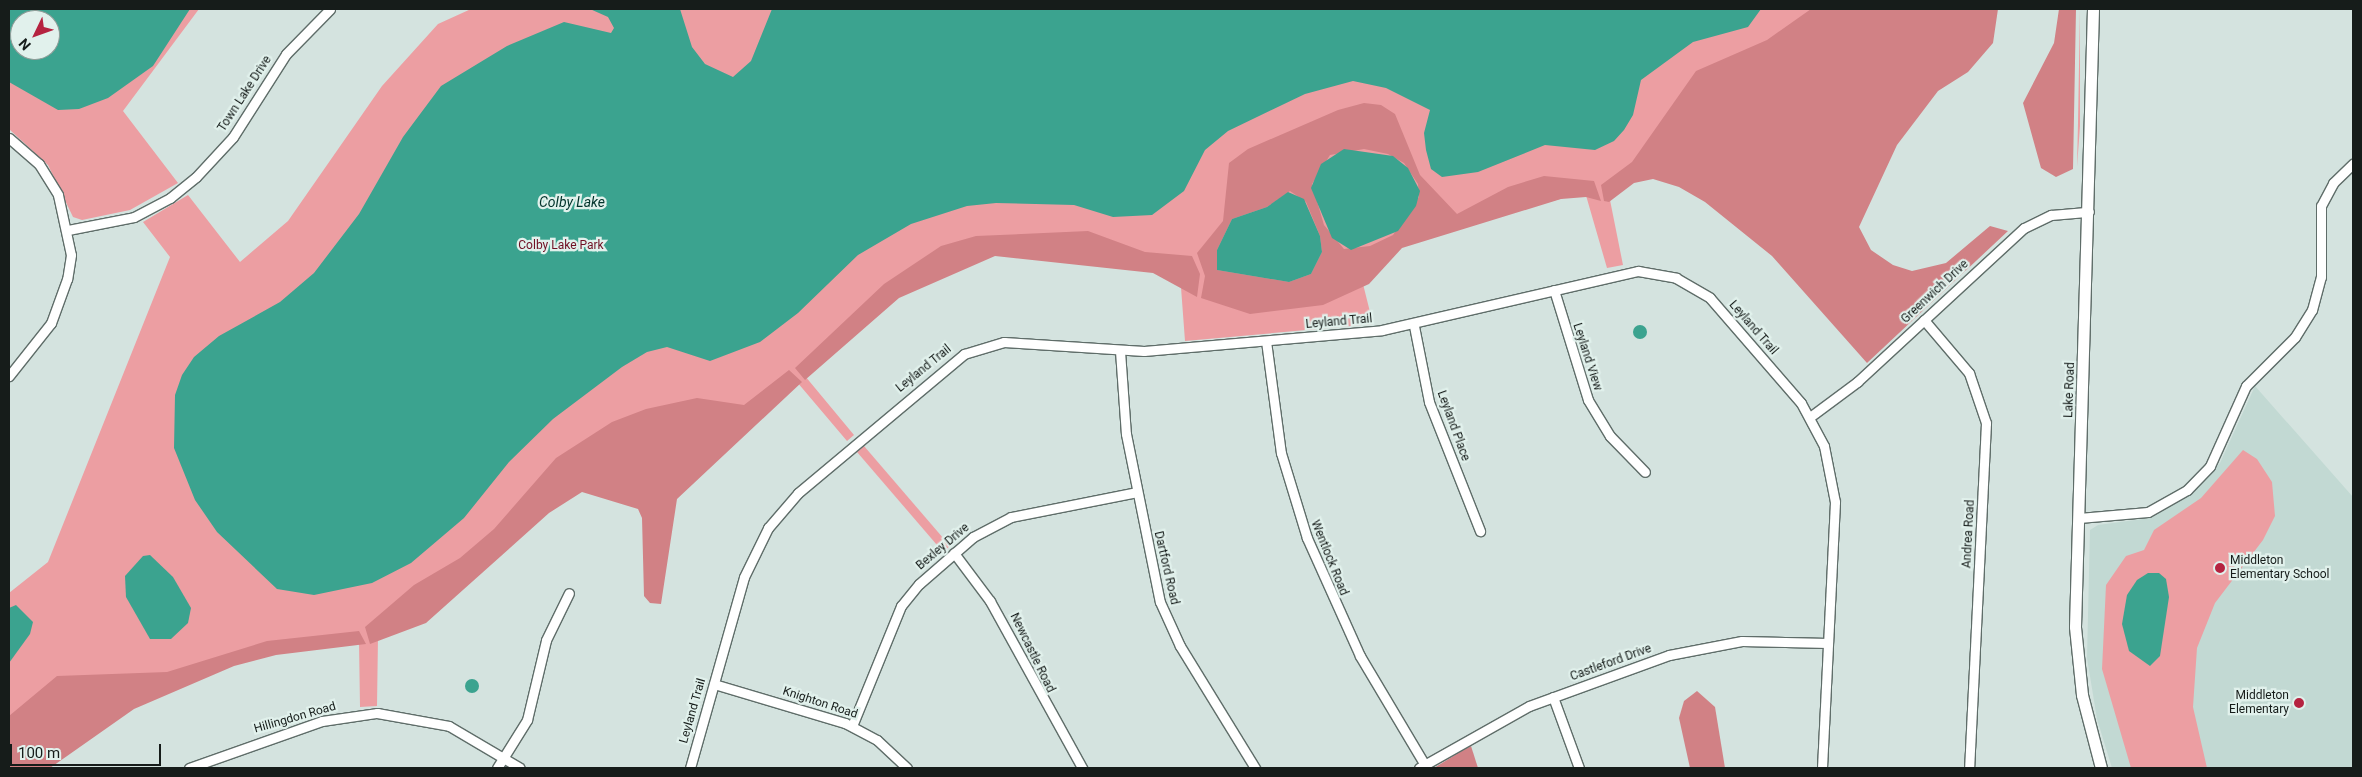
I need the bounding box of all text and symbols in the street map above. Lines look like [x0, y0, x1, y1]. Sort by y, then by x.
north arrow [10, 10, 60, 60]
text: N [15, 35, 34, 53]
street label: Town Lake Drive [215, 53, 275, 135]
water label: Colby Lake [539, 194, 605, 210]
park label: Colby Lake Park [518, 239, 604, 253]
street label: Greenwich Drive [1899, 257, 1971, 327]
street label: Leyland Trail [1726, 298, 1780, 358]
street label: Leyland Trail [1305, 312, 1373, 332]
street label: Leyland View [1569, 321, 1605, 393]
street label: Leyland Trail [893, 342, 955, 396]
street label: Lake Road [2062, 362, 2078, 418]
street label: Leyland Place [1434, 389, 1472, 463]
street label: Andrea Road [1960, 499, 1978, 569]
street label: Wentlock Road [1307, 518, 1351, 598]
street label: Bexley Drive [914, 521, 972, 573]
street label: Dartford Road [1151, 530, 1181, 606]
place label: Middleton Elementary School [2230, 554, 2330, 582]
marker: Middleton Elementary School [2214, 562, 2226, 574]
street label: Newcastle Road [1007, 611, 1057, 695]
street label: Castleford Drive [1568, 642, 1654, 684]
street label: Leyland Trail [677, 677, 709, 745]
street label: Knighton Road [781, 684, 859, 722]
place label: Middleton Elementary [2229, 689, 2289, 717]
marker: Middleton Elementary [2293, 697, 2305, 709]
street label: Hillingdon Road [252, 699, 338, 737]
scale bar [12, 734, 164, 766]
text: 100 m [18, 744, 60, 762]

